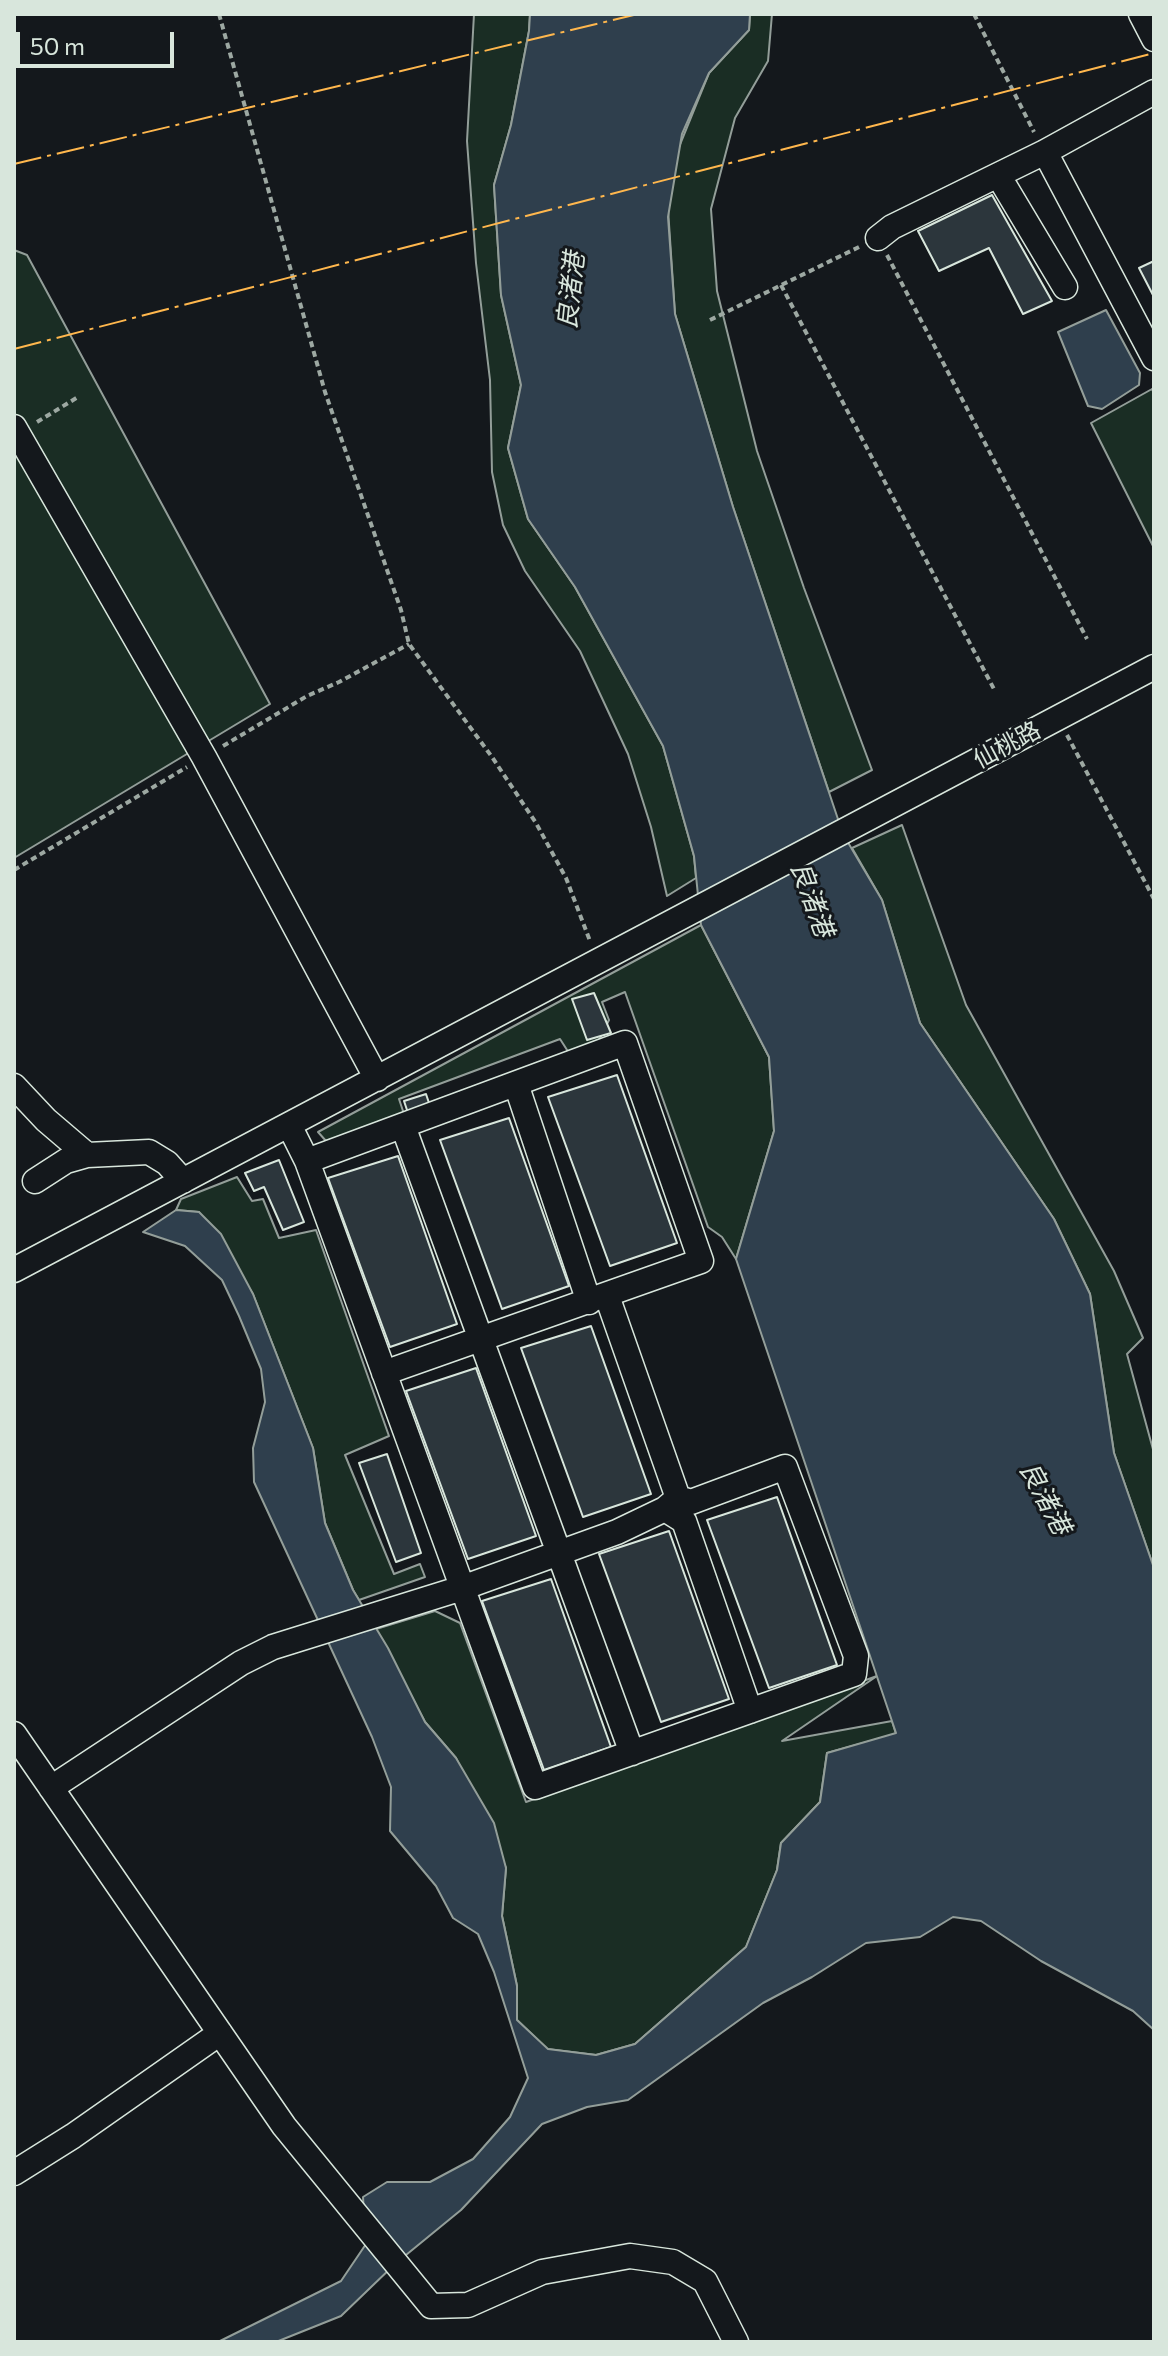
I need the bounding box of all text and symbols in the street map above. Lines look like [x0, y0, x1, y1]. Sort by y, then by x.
scale bar [20, 16, 178, 66]
text: 50 m [30, 31, 85, 60]
water label: 良渚港 [551, 251, 591, 331]
street label: 仙桃路 [968, 715, 1046, 775]
water label: 良渚港 [784, 857, 840, 941]
water label: 良渚港 [1013, 1456, 1077, 1540]

